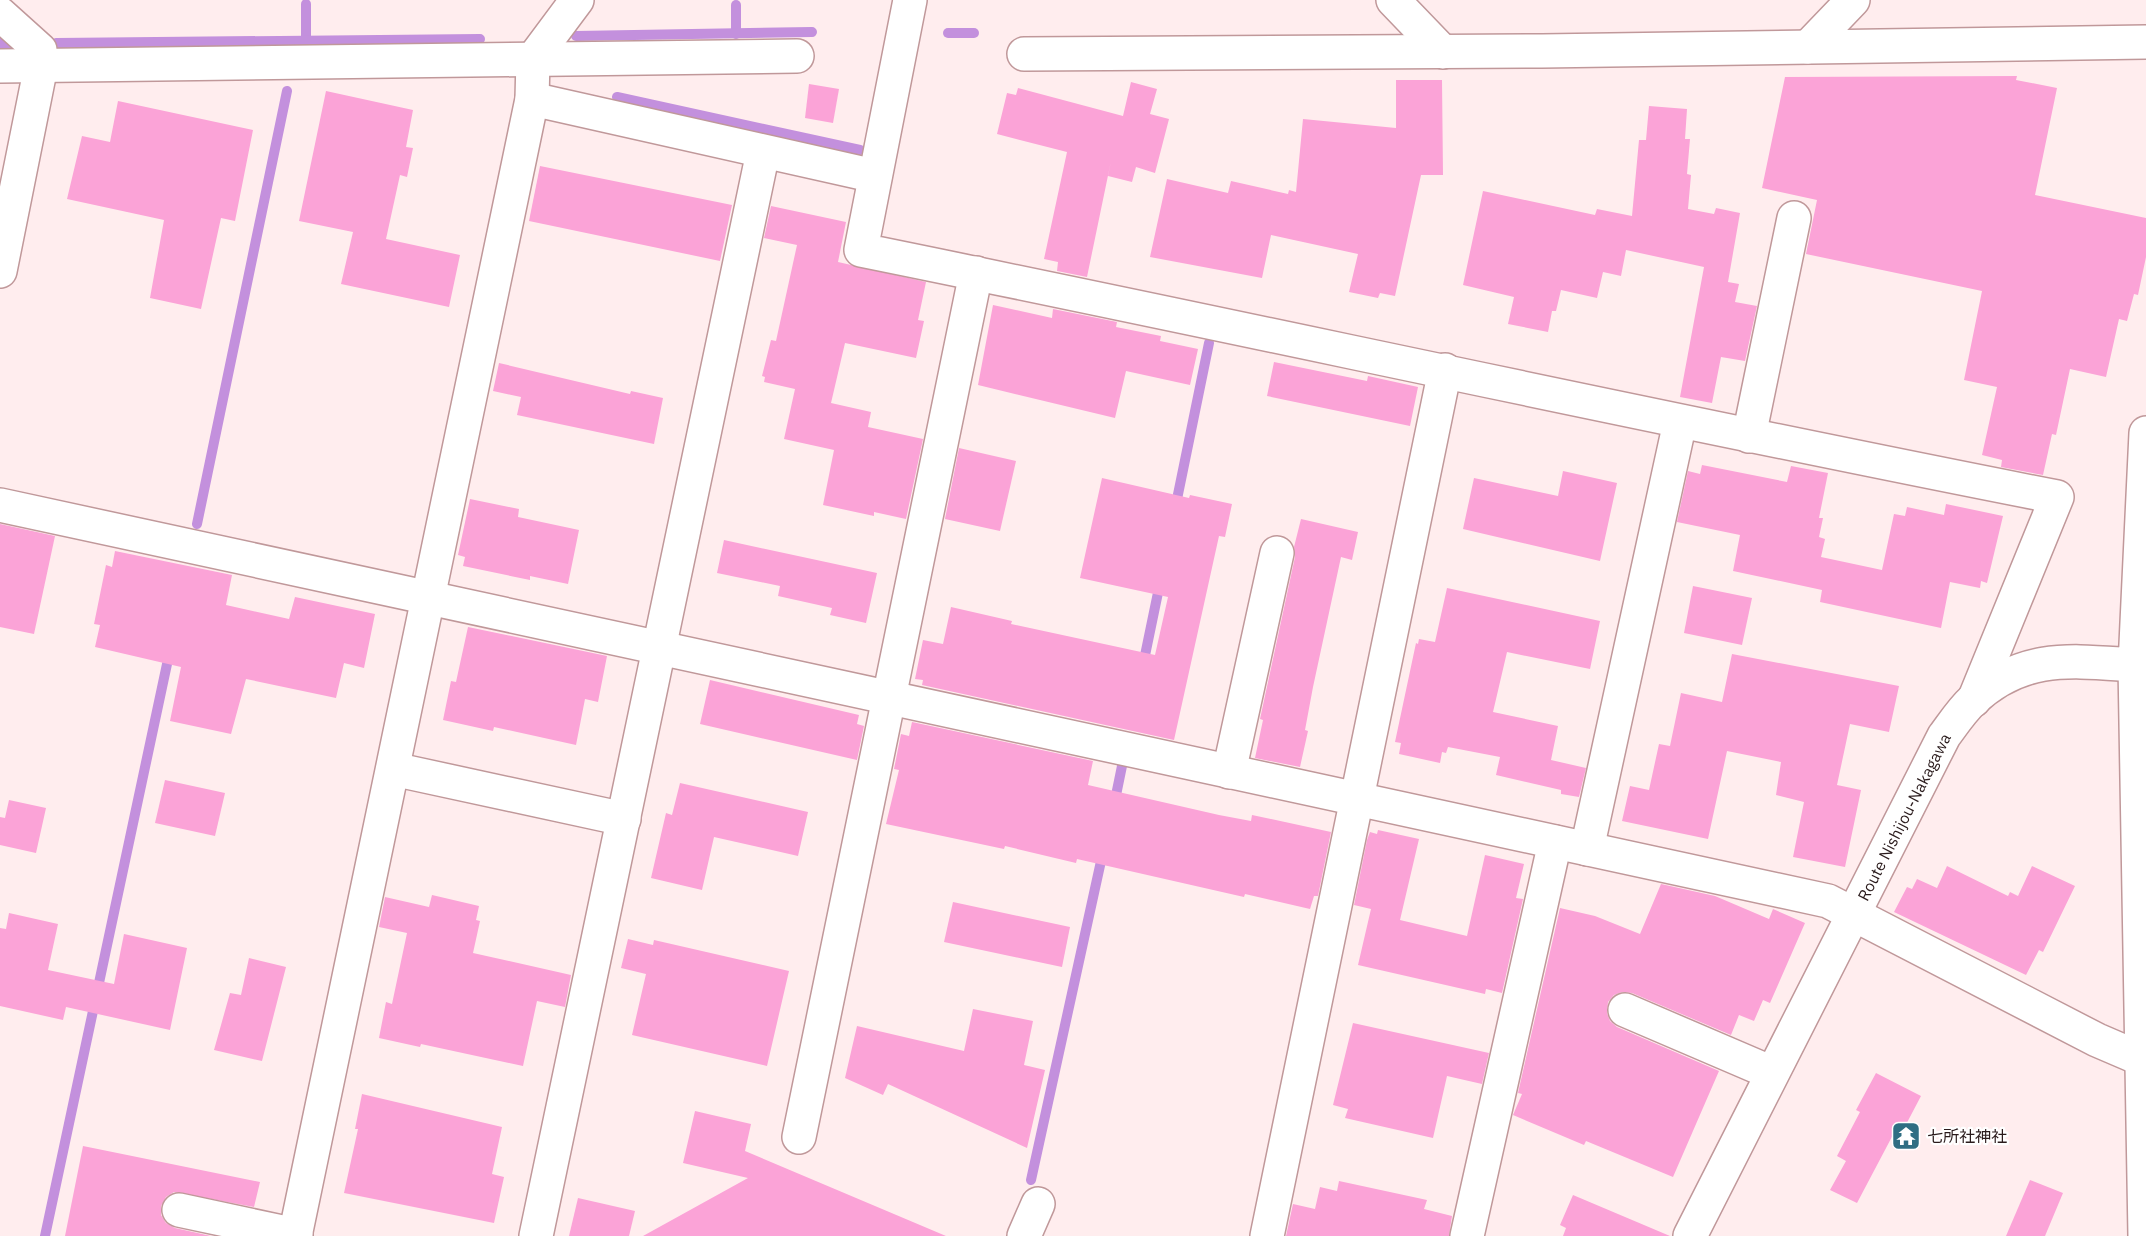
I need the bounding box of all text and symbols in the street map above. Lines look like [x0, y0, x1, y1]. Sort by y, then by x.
street label: Route Nishijou-Nakagawa [1853, 730, 1955, 904]
temple icon: 七所社神社 [1890, 1120, 1922, 1152]
place label: 七所社神社 [1927, 1126, 2007, 1146]

